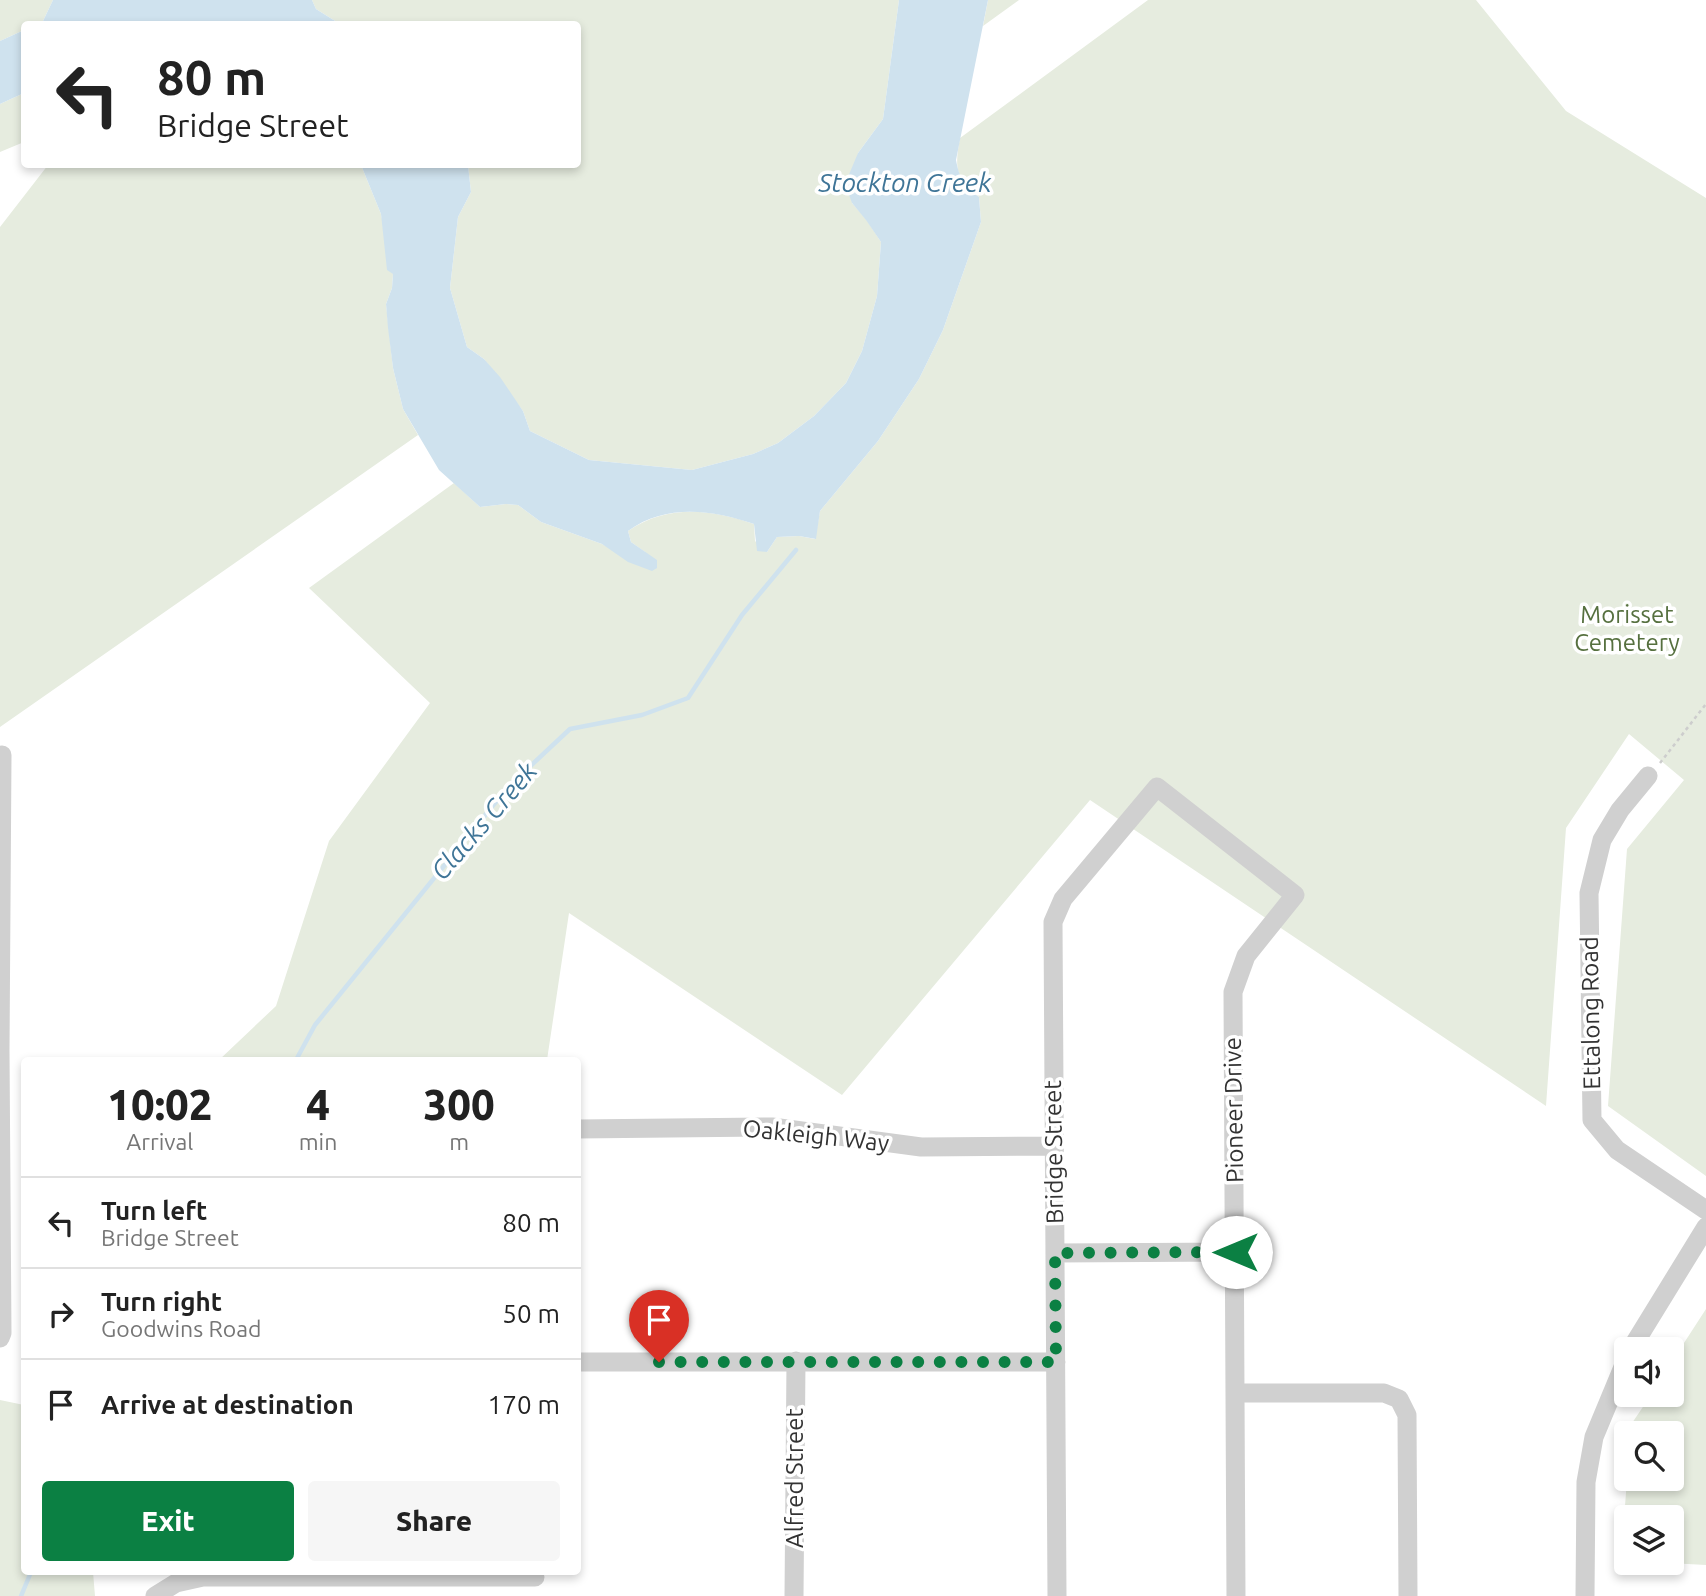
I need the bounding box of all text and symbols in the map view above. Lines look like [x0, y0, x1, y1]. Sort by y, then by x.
icon: left [42, 49, 133, 140]
text: 80 m [157, 49, 266, 104]
text: Bridge Street [157, 107, 349, 143]
water label: Stockton Creek [817, 168, 992, 197]
park label: Morisset Cemetery [1574, 601, 1680, 656]
water label: Clacks Creek [425, 756, 543, 885]
street label: Ettalong Road [1576, 936, 1605, 1090]
street label: Pioneer Drive [1219, 1037, 1248, 1183]
street label: Bridge Street [1039, 1079, 1068, 1224]
text: 10:02 [107, 1081, 212, 1128]
text: 4 [306, 1081, 330, 1128]
text: 300 [424, 1081, 495, 1128]
street label: Oakleigh Way [742, 1114, 891, 1157]
text: Arrival [126, 1129, 193, 1154]
text: min [299, 1129, 337, 1154]
text: m [449, 1129, 469, 1154]
text: Turn left [101, 1196, 207, 1225]
icon: left [42, 1204, 80, 1242]
text: 80 m [502, 1208, 560, 1237]
position arrow [1199, 1215, 1273, 1289]
text: Bridge Street [101, 1225, 239, 1250]
text: Turn right [101, 1287, 222, 1316]
pin [629, 1290, 689, 1362]
icon: right [42, 1295, 80, 1333]
text: 50 m [502, 1299, 560, 1328]
icon: arrive [640, 1301, 678, 1339]
text: Goodwins Road [101, 1316, 261, 1341]
map controls [1614, 1337, 1684, 1575]
button: sound [1614, 1337, 1684, 1407]
icon: arrive [42, 1386, 80, 1424]
text: Arrive at destination [101, 1390, 354, 1419]
text: 170 m [488, 1390, 560, 1419]
street label: Alfred Street [781, 1407, 808, 1548]
button: search [1614, 1421, 1684, 1491]
button: Exit [42, 1481, 294, 1561]
button: Share [308, 1481, 560, 1561]
button: layers [1614, 1505, 1684, 1575]

